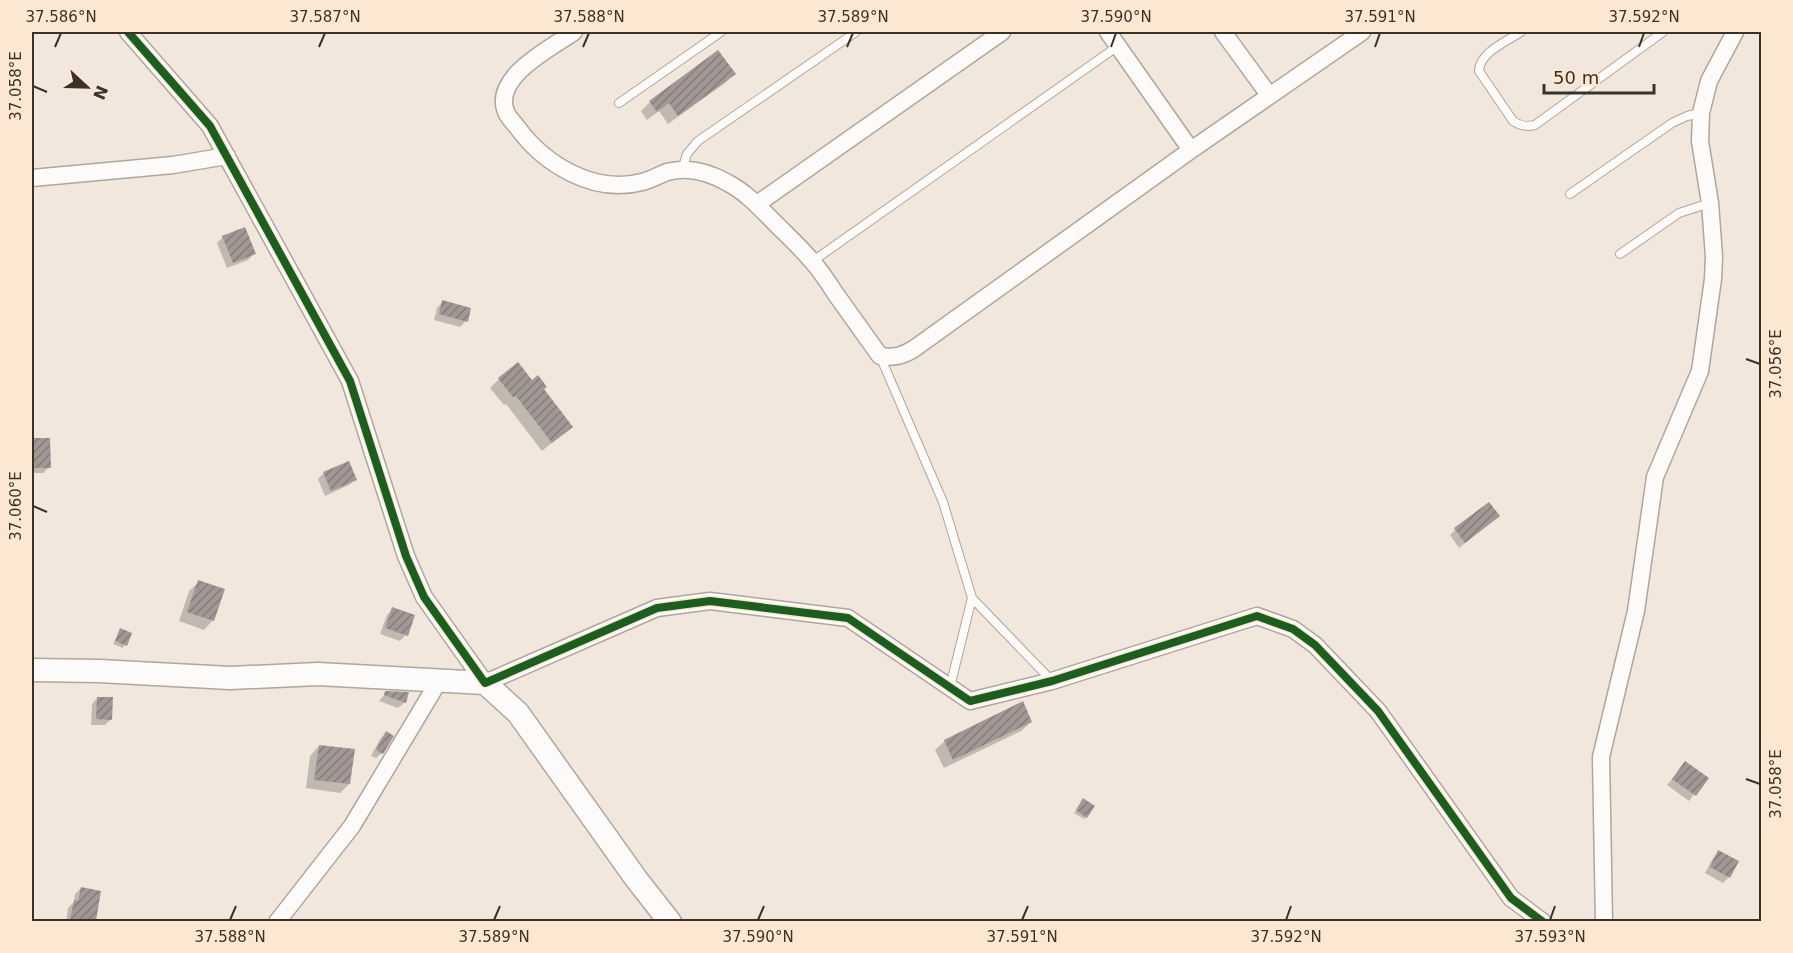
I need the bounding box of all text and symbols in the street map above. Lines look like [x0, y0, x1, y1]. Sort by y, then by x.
text: 37.586°N [25, 8, 97, 26]
text: 37.587°N [289, 8, 361, 26]
text: 37.588°N [553, 8, 625, 26]
text: 37.589°N [817, 8, 889, 26]
text: 37.590°N [1080, 8, 1152, 26]
text: 37.591°N [1344, 8, 1416, 26]
text: 37.592°N [1608, 8, 1680, 26]
text: 37.058°E [7, 51, 25, 121]
north arrow [57, 57, 117, 117]
scale bar [1544, 57, 1654, 95]
text: 50 m [1553, 67, 1599, 88]
text: N [89, 83, 112, 102]
text: 37.056°E [1767, 329, 1785, 399]
text: 37.060°E [7, 471, 25, 541]
text: 37.058°E [1767, 749, 1785, 819]
text: 37.588°N [194, 928, 266, 946]
text: 37.589°N [458, 928, 530, 946]
text: 37.590°N [722, 928, 794, 946]
text: 37.591°N [986, 928, 1058, 946]
text: 37.592°N [1250, 928, 1322, 946]
text: 37.593°N [1514, 928, 1586, 946]

